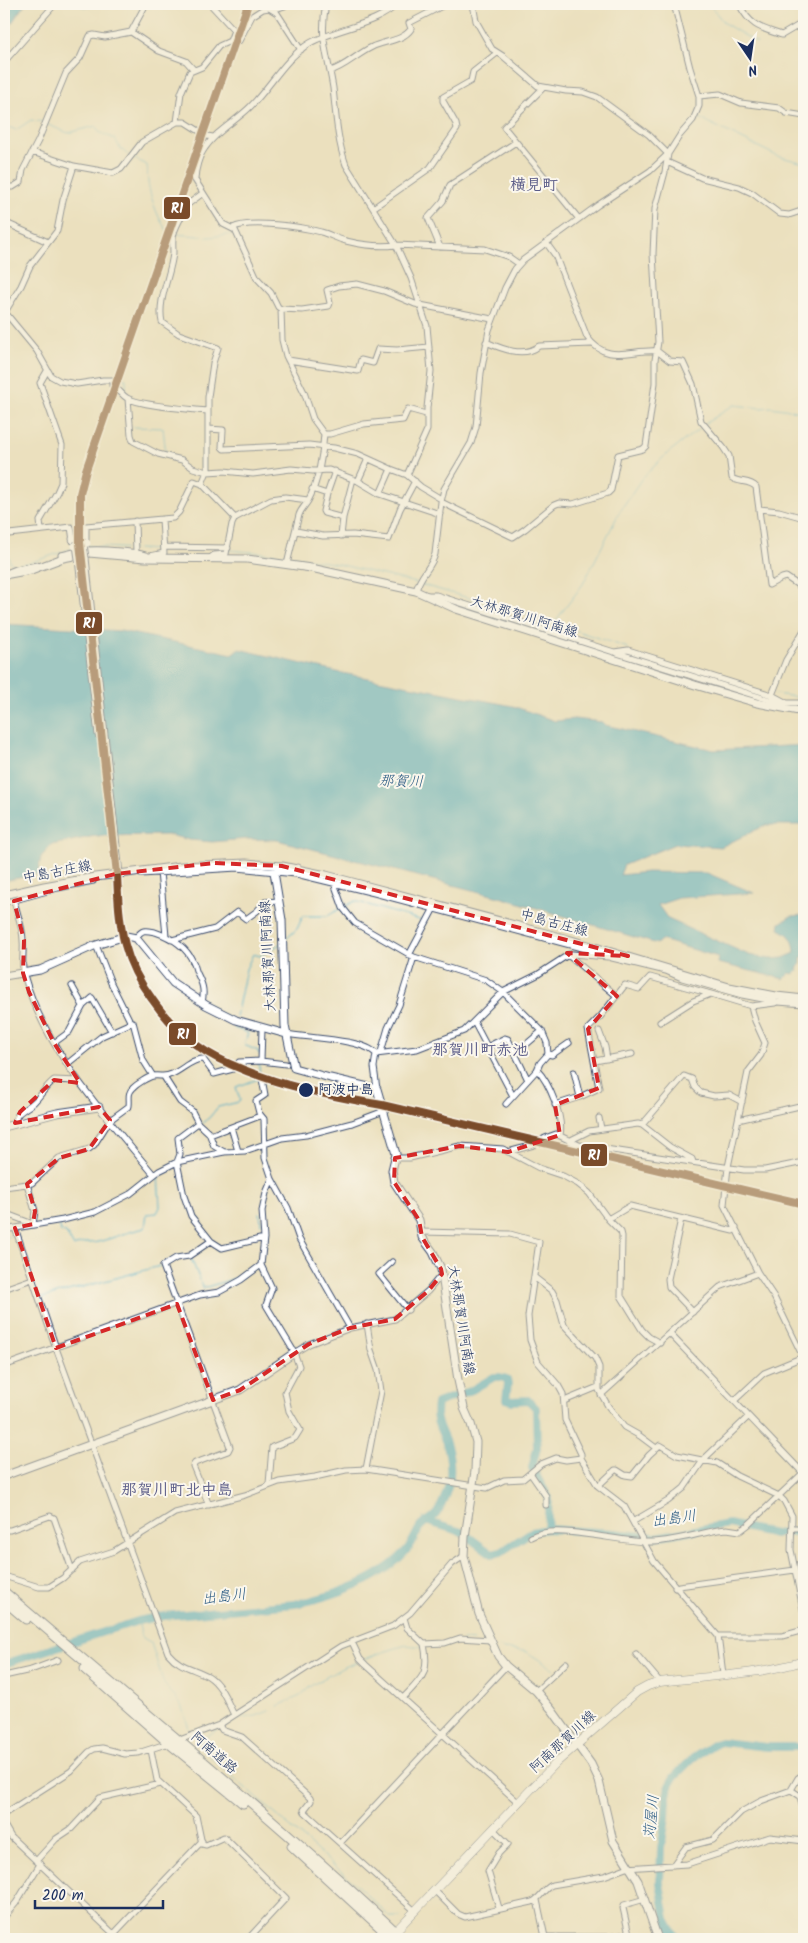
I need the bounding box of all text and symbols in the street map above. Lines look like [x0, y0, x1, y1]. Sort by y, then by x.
north arrow [726, 32, 776, 82]
text: N [746, 58, 759, 81]
district label: 横見町 [510, 173, 558, 198]
line badge: R1 [163, 196, 191, 220]
text: R1 [171, 198, 184, 220]
street label: 大林那賀川阿南線 [467, 590, 581, 644]
line badge: R1 [75, 611, 103, 635]
text: R1 [83, 613, 96, 635]
water label: 那賀川 [378, 770, 424, 794]
street label: 中島古庄線 [21, 855, 93, 889]
street label: 大林那賀川阿南線 [254, 900, 282, 1012]
street label: 中島古庄線 [517, 903, 591, 943]
line badge: R1 [168, 1022, 197, 1046]
text: R1 [177, 1024, 190, 1046]
district label: 那賀川町赤池 [432, 1038, 528, 1063]
place label: 阿波中島 [318, 1079, 374, 1101]
marker: 阿波中島 [297, 1081, 315, 1099]
line badge: R1 [580, 1143, 608, 1167]
text: R1 [588, 1145, 601, 1167]
street label: 大林那賀川阿南線 [441, 1263, 481, 1377]
district label: 那賀川町北中島 [121, 1478, 233, 1503]
water label: 出島川 [650, 1504, 698, 1534]
water label: 出島川 [200, 1582, 248, 1612]
street label: 阿南那賀川線 [525, 1705, 601, 1779]
street label: 阿南道路 [186, 1726, 242, 1780]
water label: 苅屋川 [638, 1793, 666, 1841]
scale bar [35, 1878, 162, 1910]
text: 200 m [42, 1884, 84, 1908]

